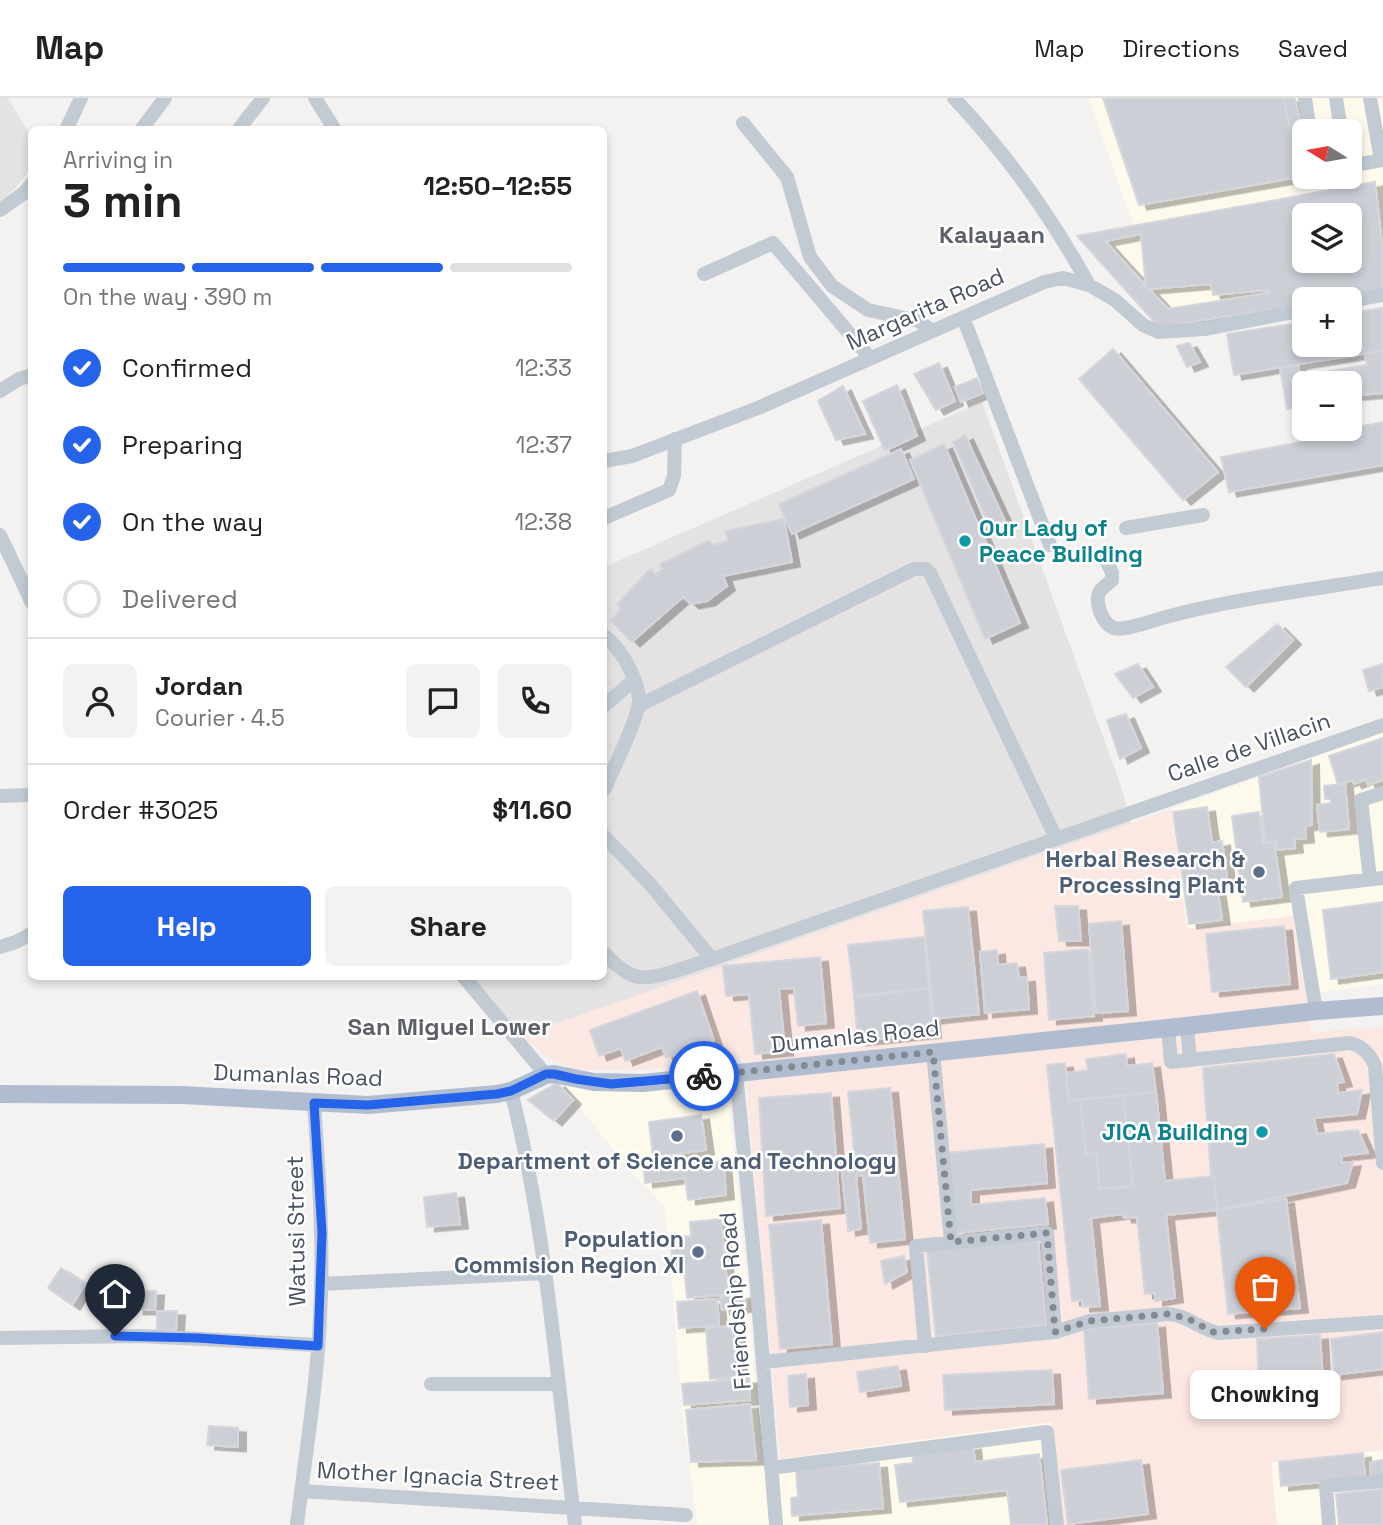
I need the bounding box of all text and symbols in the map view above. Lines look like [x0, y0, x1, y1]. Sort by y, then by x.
text: Map [35, 27, 104, 69]
text: Map [1034, 33, 1084, 64]
text: Directions [1122, 33, 1240, 64]
text: Saved [1278, 33, 1348, 64]
north arrow [1292, 119, 1362, 189]
map controls [1292, 119, 1362, 441]
text: Arriving in [63, 145, 173, 175]
text: 12:50–12:55 [423, 169, 572, 203]
text: 3 min [63, 172, 183, 230]
button: layers [1292, 203, 1362, 273]
district label: Kalayaan [939, 219, 1045, 250]
street label: Margarita Road [841, 261, 1009, 357]
text: On the way · 390 m [63, 282, 272, 312]
button: + [1292, 287, 1362, 357]
icon: check [63, 349, 101, 387]
text: Confirmed [122, 351, 252, 385]
text: 12:33 [515, 353, 572, 383]
button: − [1292, 371, 1362, 441]
icon: check [63, 426, 101, 464]
text: Preparing [122, 428, 243, 462]
text: 12:37 [516, 430, 572, 460]
icon: check [63, 503, 101, 541]
text: On the way [122, 505, 263, 539]
text: 12:38 [514, 507, 572, 537]
place label: Our Lady of Peace Building [979, 513, 1143, 569]
marker: Our Lady of Peace Building [957, 533, 973, 549]
text: Delivered [122, 582, 238, 616]
button: person [63, 664, 137, 738]
button: chat [406, 664, 480, 738]
button: phone [498, 664, 572, 738]
text: Jordan [155, 669, 243, 703]
text: Courier · 4.5 [155, 703, 285, 733]
street label: Calle de Villacin [1164, 705, 1334, 789]
text: Order #3025 [63, 793, 218, 827]
text: $11.60 [492, 793, 572, 827]
place label: Herbal Research & Processing Plant [1045, 844, 1245, 900]
marker: Herbal Research & Processing Plant [1251, 864, 1267, 880]
button: Help [63, 886, 311, 966]
button: Share [325, 886, 572, 966]
district label: San Miguel Lower [347, 1011, 551, 1042]
street label: Dumanlas Road [769, 1012, 941, 1060]
courier [669, 1041, 739, 1111]
street label: Dumanlas Road [213, 1057, 383, 1093]
icon: bike [685, 1057, 723, 1095]
place label: JICA Building [1102, 1117, 1248, 1147]
marker: JICA Building [1254, 1124, 1270, 1140]
marker: Department of Science and Technology [669, 1128, 685, 1144]
place label: Department of Science and Technology [457, 1146, 897, 1176]
street label: Watusi Street [280, 1155, 312, 1307]
street label: Friendship Road [712, 1211, 758, 1391]
place label: Population Commision Region XI [454, 1224, 684, 1280]
marker: Population Commision Region XI [690, 1244, 706, 1260]
pin [1235, 1257, 1295, 1329]
pin [85, 1264, 145, 1336]
icon: bag [1246, 1268, 1284, 1306]
icon: home [96, 1275, 134, 1313]
callout: Chowking [1190, 1371, 1340, 1420]
text: Chowking [1211, 1379, 1319, 1409]
street label: Mother Ignacia Street [316, 1455, 560, 1497]

